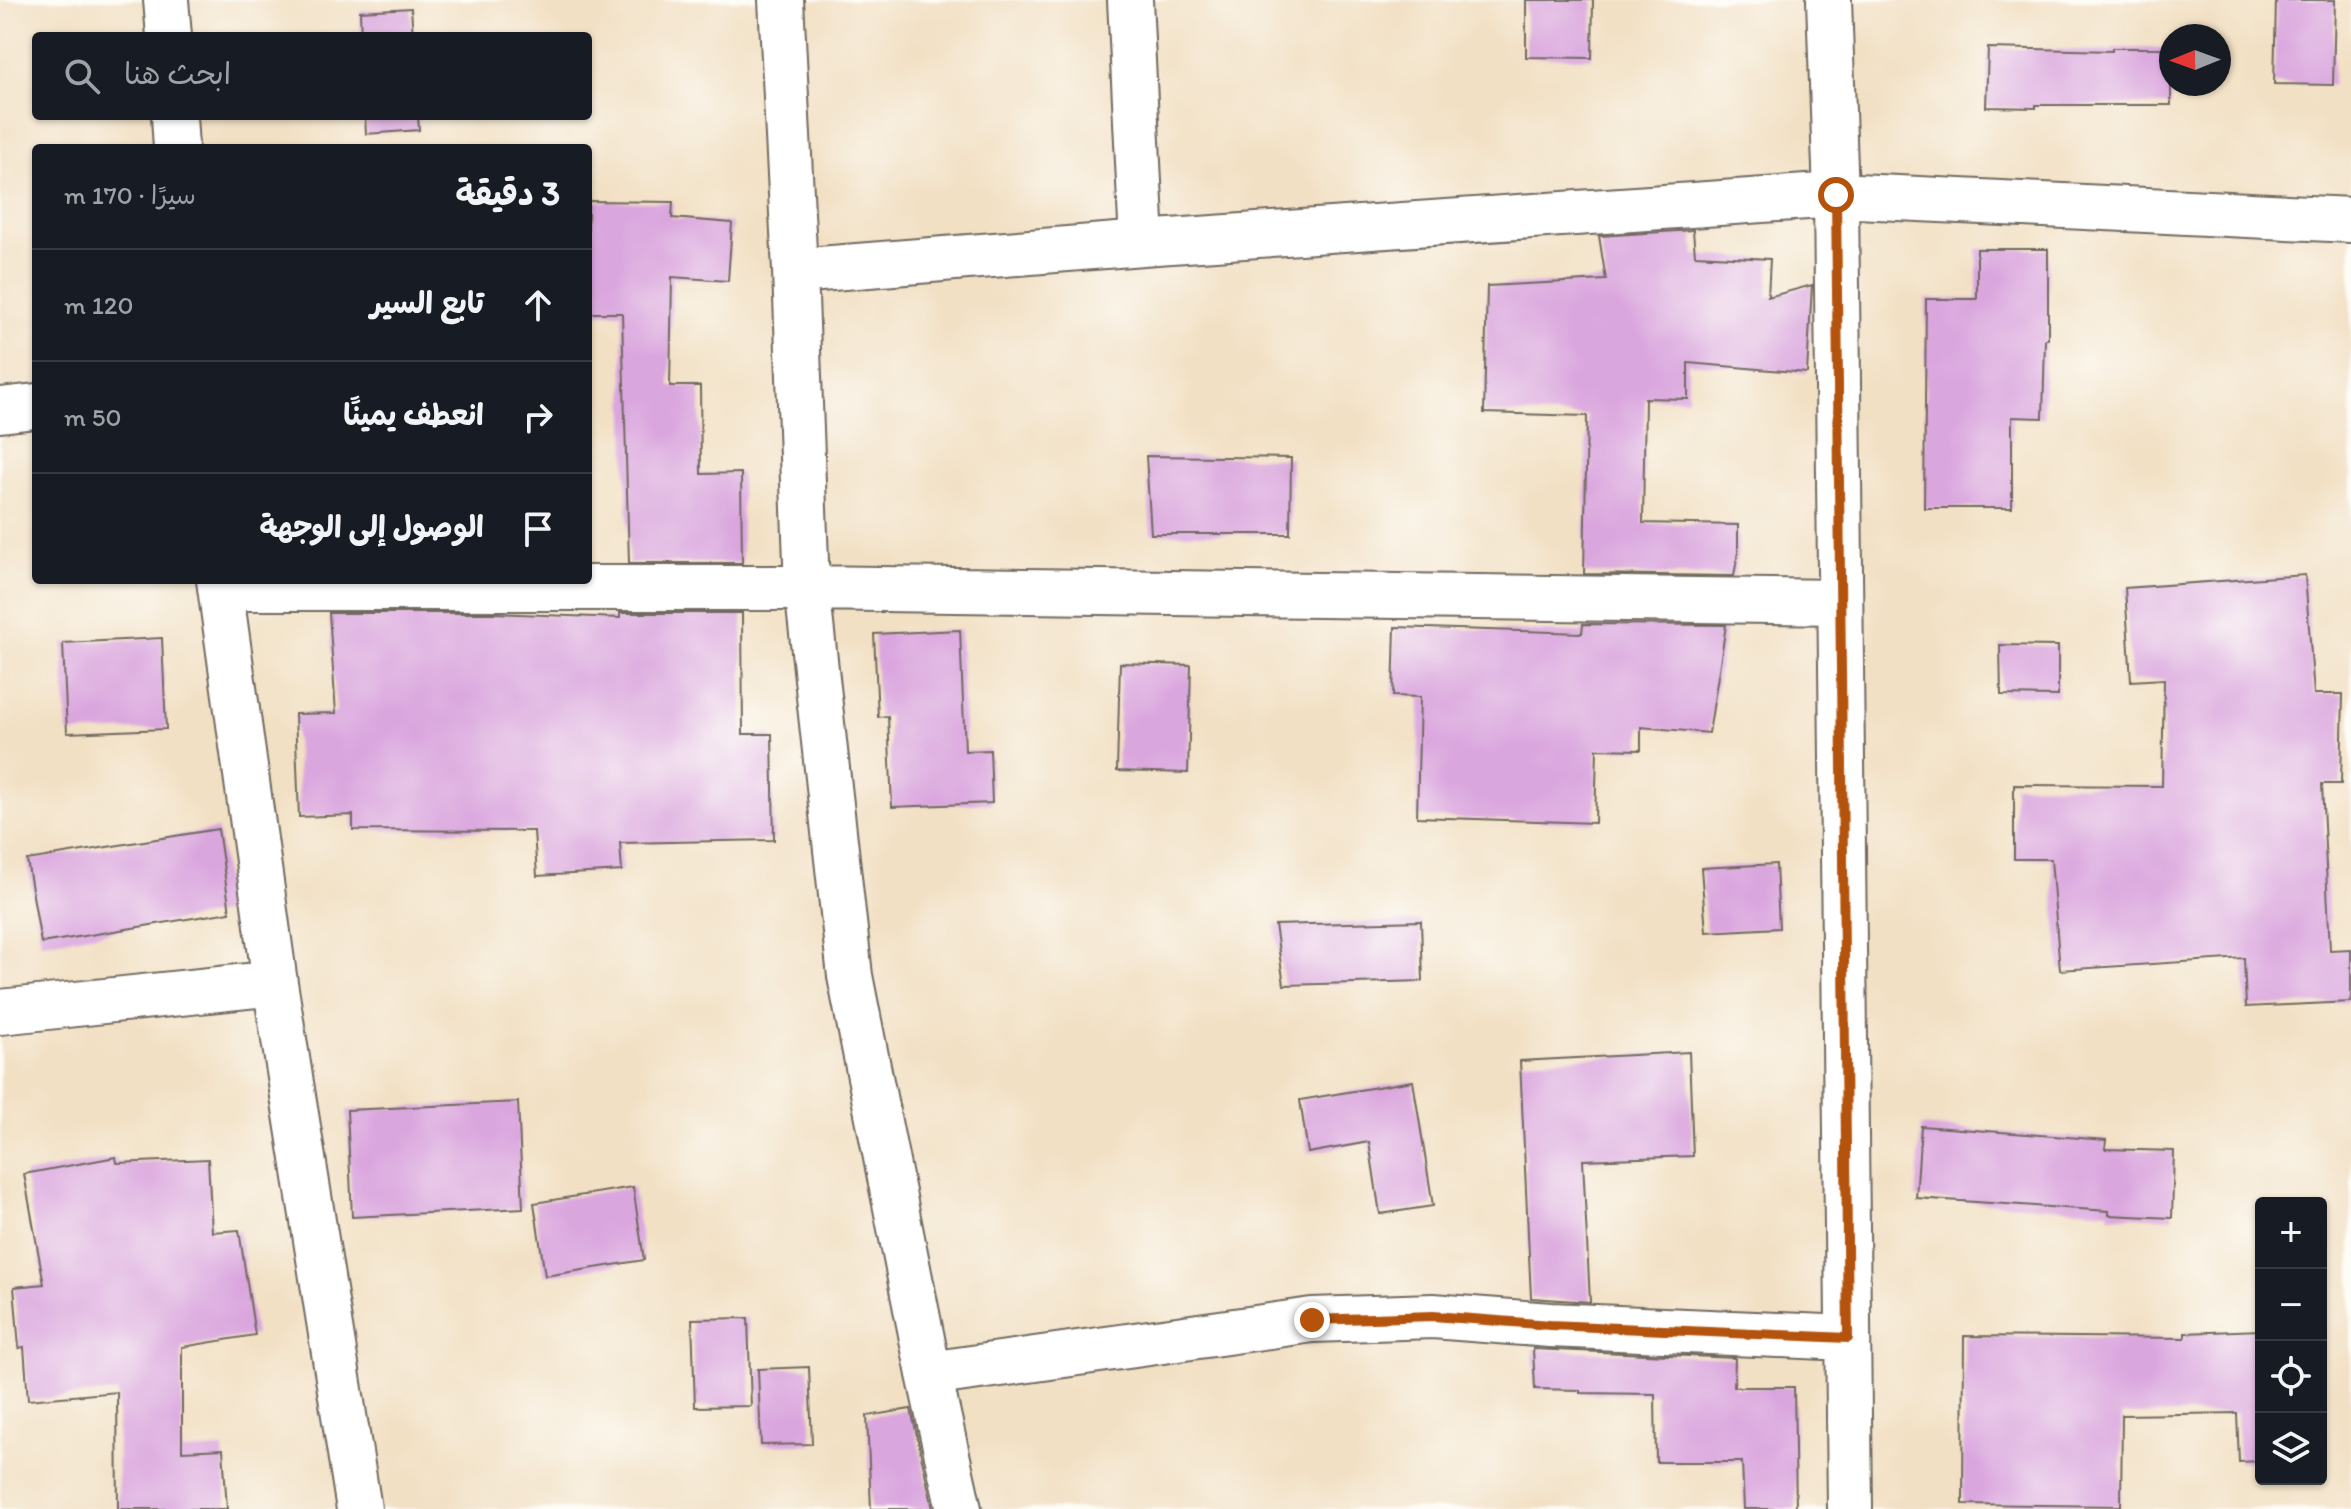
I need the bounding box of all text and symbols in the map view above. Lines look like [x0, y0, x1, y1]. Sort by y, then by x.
north arrow [2159, 24, 2231, 96]
search box [32, 32, 592, 120]
icon: search [60, 54, 104, 98]
text: ابحث هنا [124, 55, 231, 92]
text: 3 دقيقة [455, 173, 560, 214]
route start [1818, 177, 1854, 213]
text: سيرًا · 170 m [64, 179, 196, 211]
icon: ahead [516, 283, 560, 327]
text: تابع السير [370, 284, 484, 321]
text: 120 m [64, 289, 134, 321]
icon: right [516, 395, 560, 439]
text: انعطف يمينًا [343, 396, 484, 433]
text: 50 m [64, 401, 121, 433]
icon: arrive [516, 507, 560, 551]
text: الوصول إلى الوجهة [260, 508, 484, 545]
map controls [2255, 1197, 2327, 1485]
button: + [2255, 1197, 2327, 1269]
button: − [2255, 1269, 2327, 1341]
route end [1294, 1302, 1330, 1338]
button: locate [2255, 1341, 2327, 1413]
button: layers [2255, 1413, 2327, 1485]

